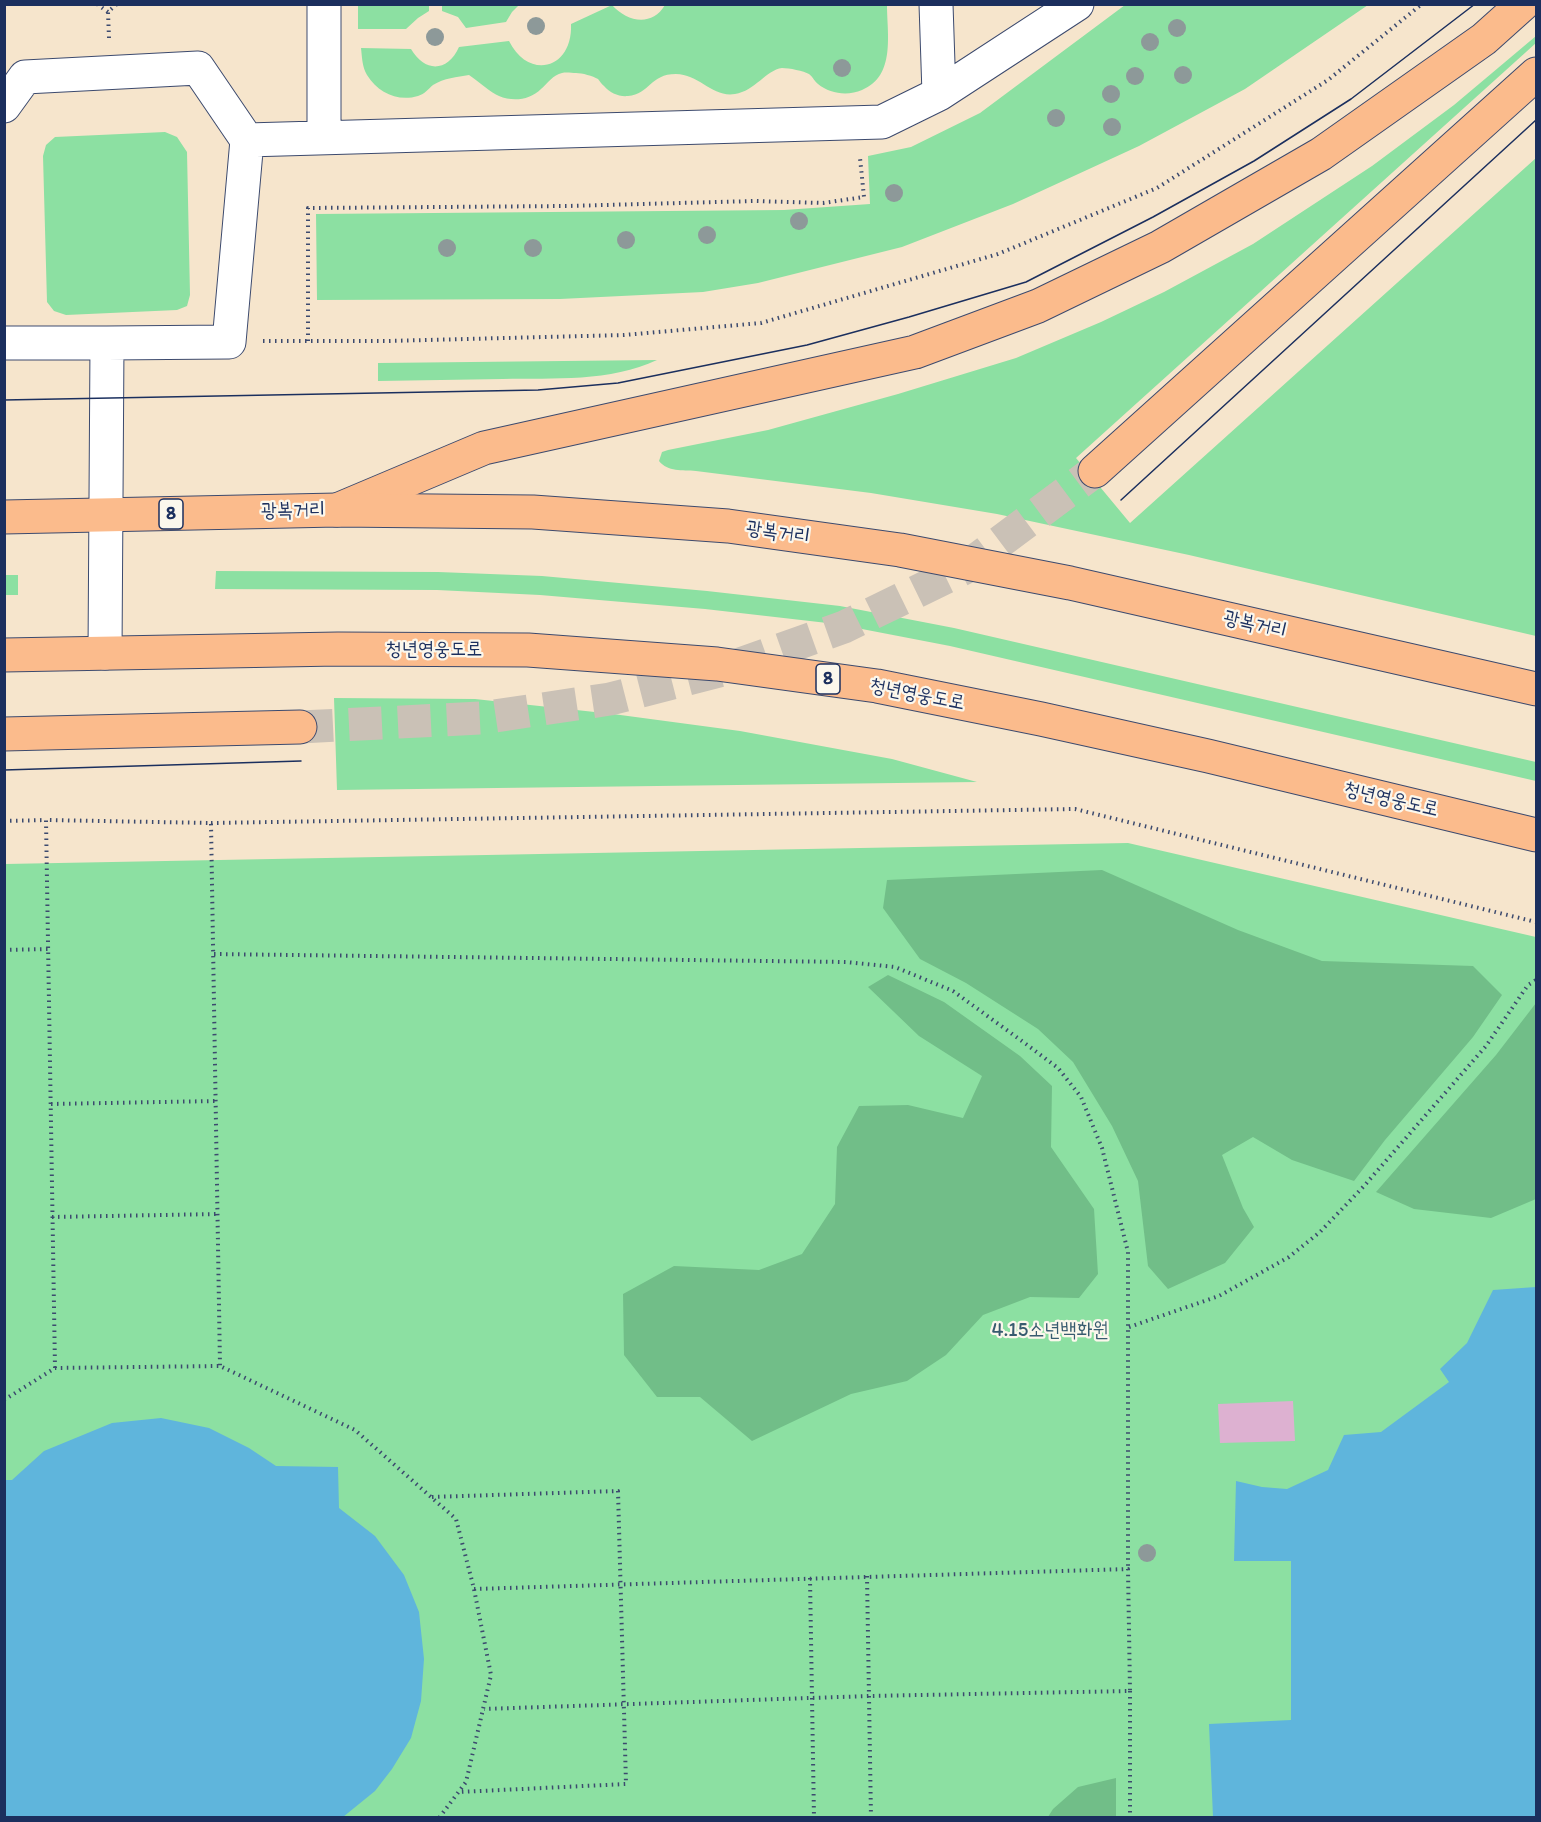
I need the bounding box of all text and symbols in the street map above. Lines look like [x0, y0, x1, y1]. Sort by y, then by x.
street label: 광복거리 [261, 498, 325, 524]
road number: 8 [159, 499, 183, 529]
street label: 광복거리 [744, 517, 812, 549]
street label: 광복거리 [1221, 606, 1289, 644]
street label: 청년영웅도로 [386, 638, 482, 662]
road number: 8 [816, 664, 840, 694]
street label: 청년영웅도로 [867, 674, 967, 716]
street label: 청년영웅도로 [1341, 777, 1441, 823]
park label: 4.15소년백화원 [991, 1319, 1109, 1343]

